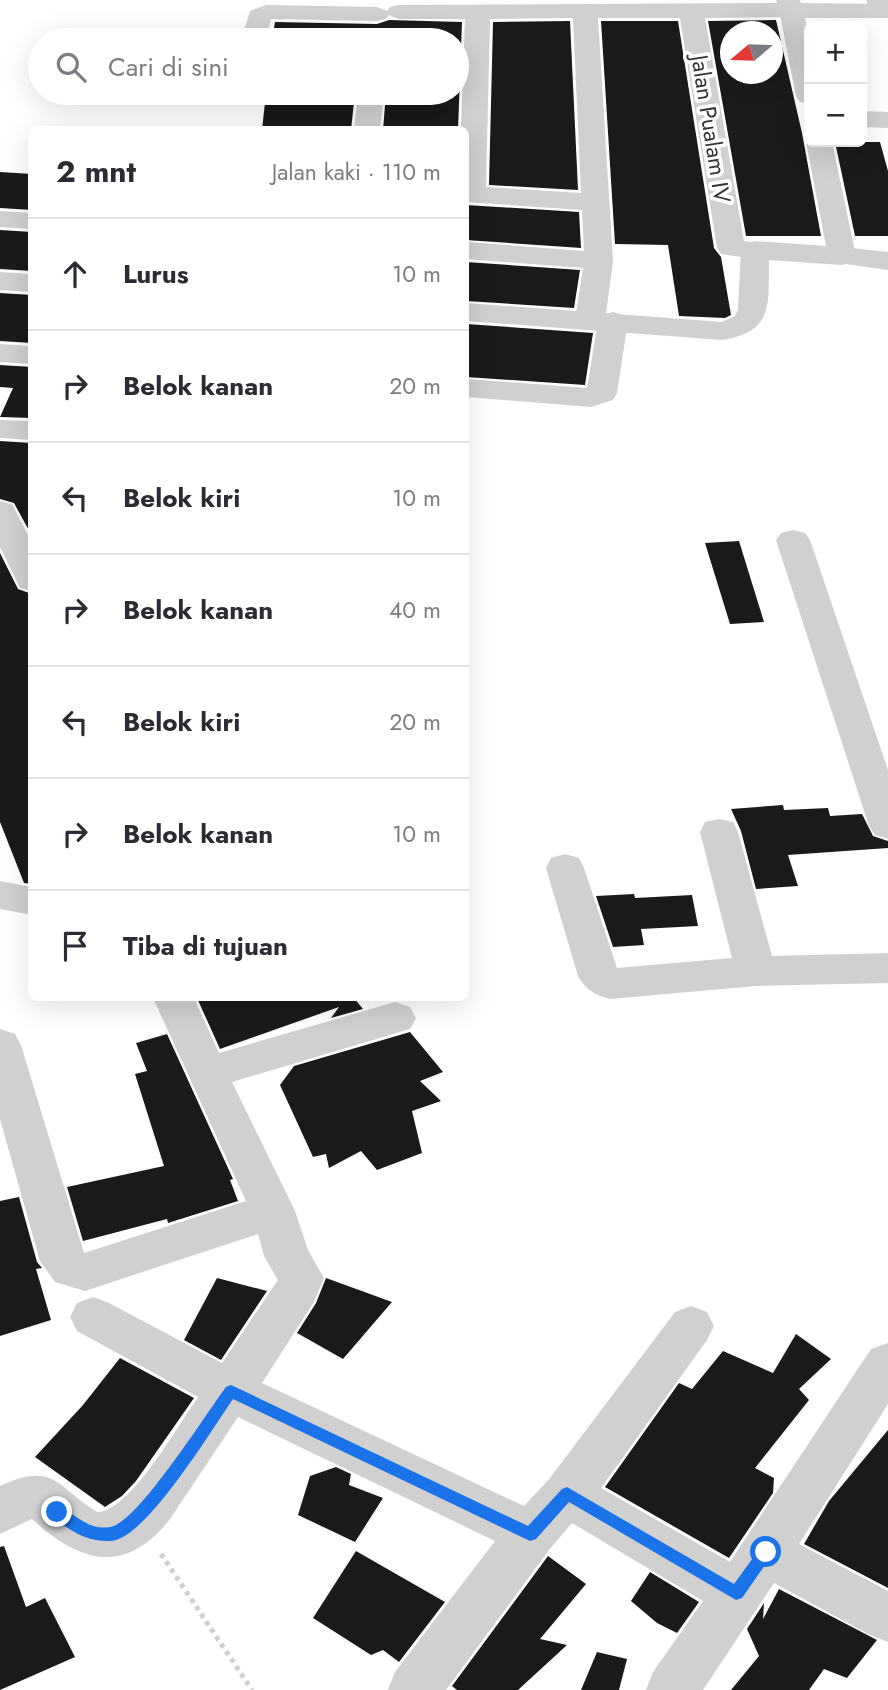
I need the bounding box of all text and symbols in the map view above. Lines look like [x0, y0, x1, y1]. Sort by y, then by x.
north arrow [720, 21, 783, 84]
map controls [804, 21, 867, 147]
button: + [804, 21, 867, 84]
search box [28, 28, 469, 105]
icon: search [52, 48, 90, 86]
text: Cari di sini [108, 48, 229, 86]
street label: Jalan Pualam IV [682, 50, 740, 206]
button: − [804, 84, 867, 147]
text: 2 mnt [56, 150, 136, 193]
text: Jalan kaki · 110 m [272, 155, 441, 189]
icon: ahead [56, 255, 94, 293]
text: Lurus [123, 255, 189, 293]
text: 10 m [392, 257, 441, 291]
icon: right [56, 367, 94, 405]
text: Belok kanan [123, 367, 273, 405]
text: 20 m [389, 369, 441, 403]
icon: left [56, 479, 94, 517]
text: Belok kiri [123, 479, 240, 517]
text: 10 m [392, 481, 441, 515]
icon: right [56, 591, 94, 629]
text: Belok kanan [123, 591, 273, 629]
text: 40 m [389, 593, 441, 627]
icon: left [56, 703, 94, 741]
text: Belok kiri [123, 703, 240, 741]
text: 20 m [389, 705, 441, 739]
icon: right [56, 815, 94, 853]
text: Belok kanan [123, 815, 273, 853]
text: 10 m [392, 817, 441, 851]
icon: arrive [56, 927, 94, 965]
text: Tiba di tujuan [123, 927, 288, 965]
route end [41, 1496, 72, 1527]
route start [750, 1536, 781, 1567]

